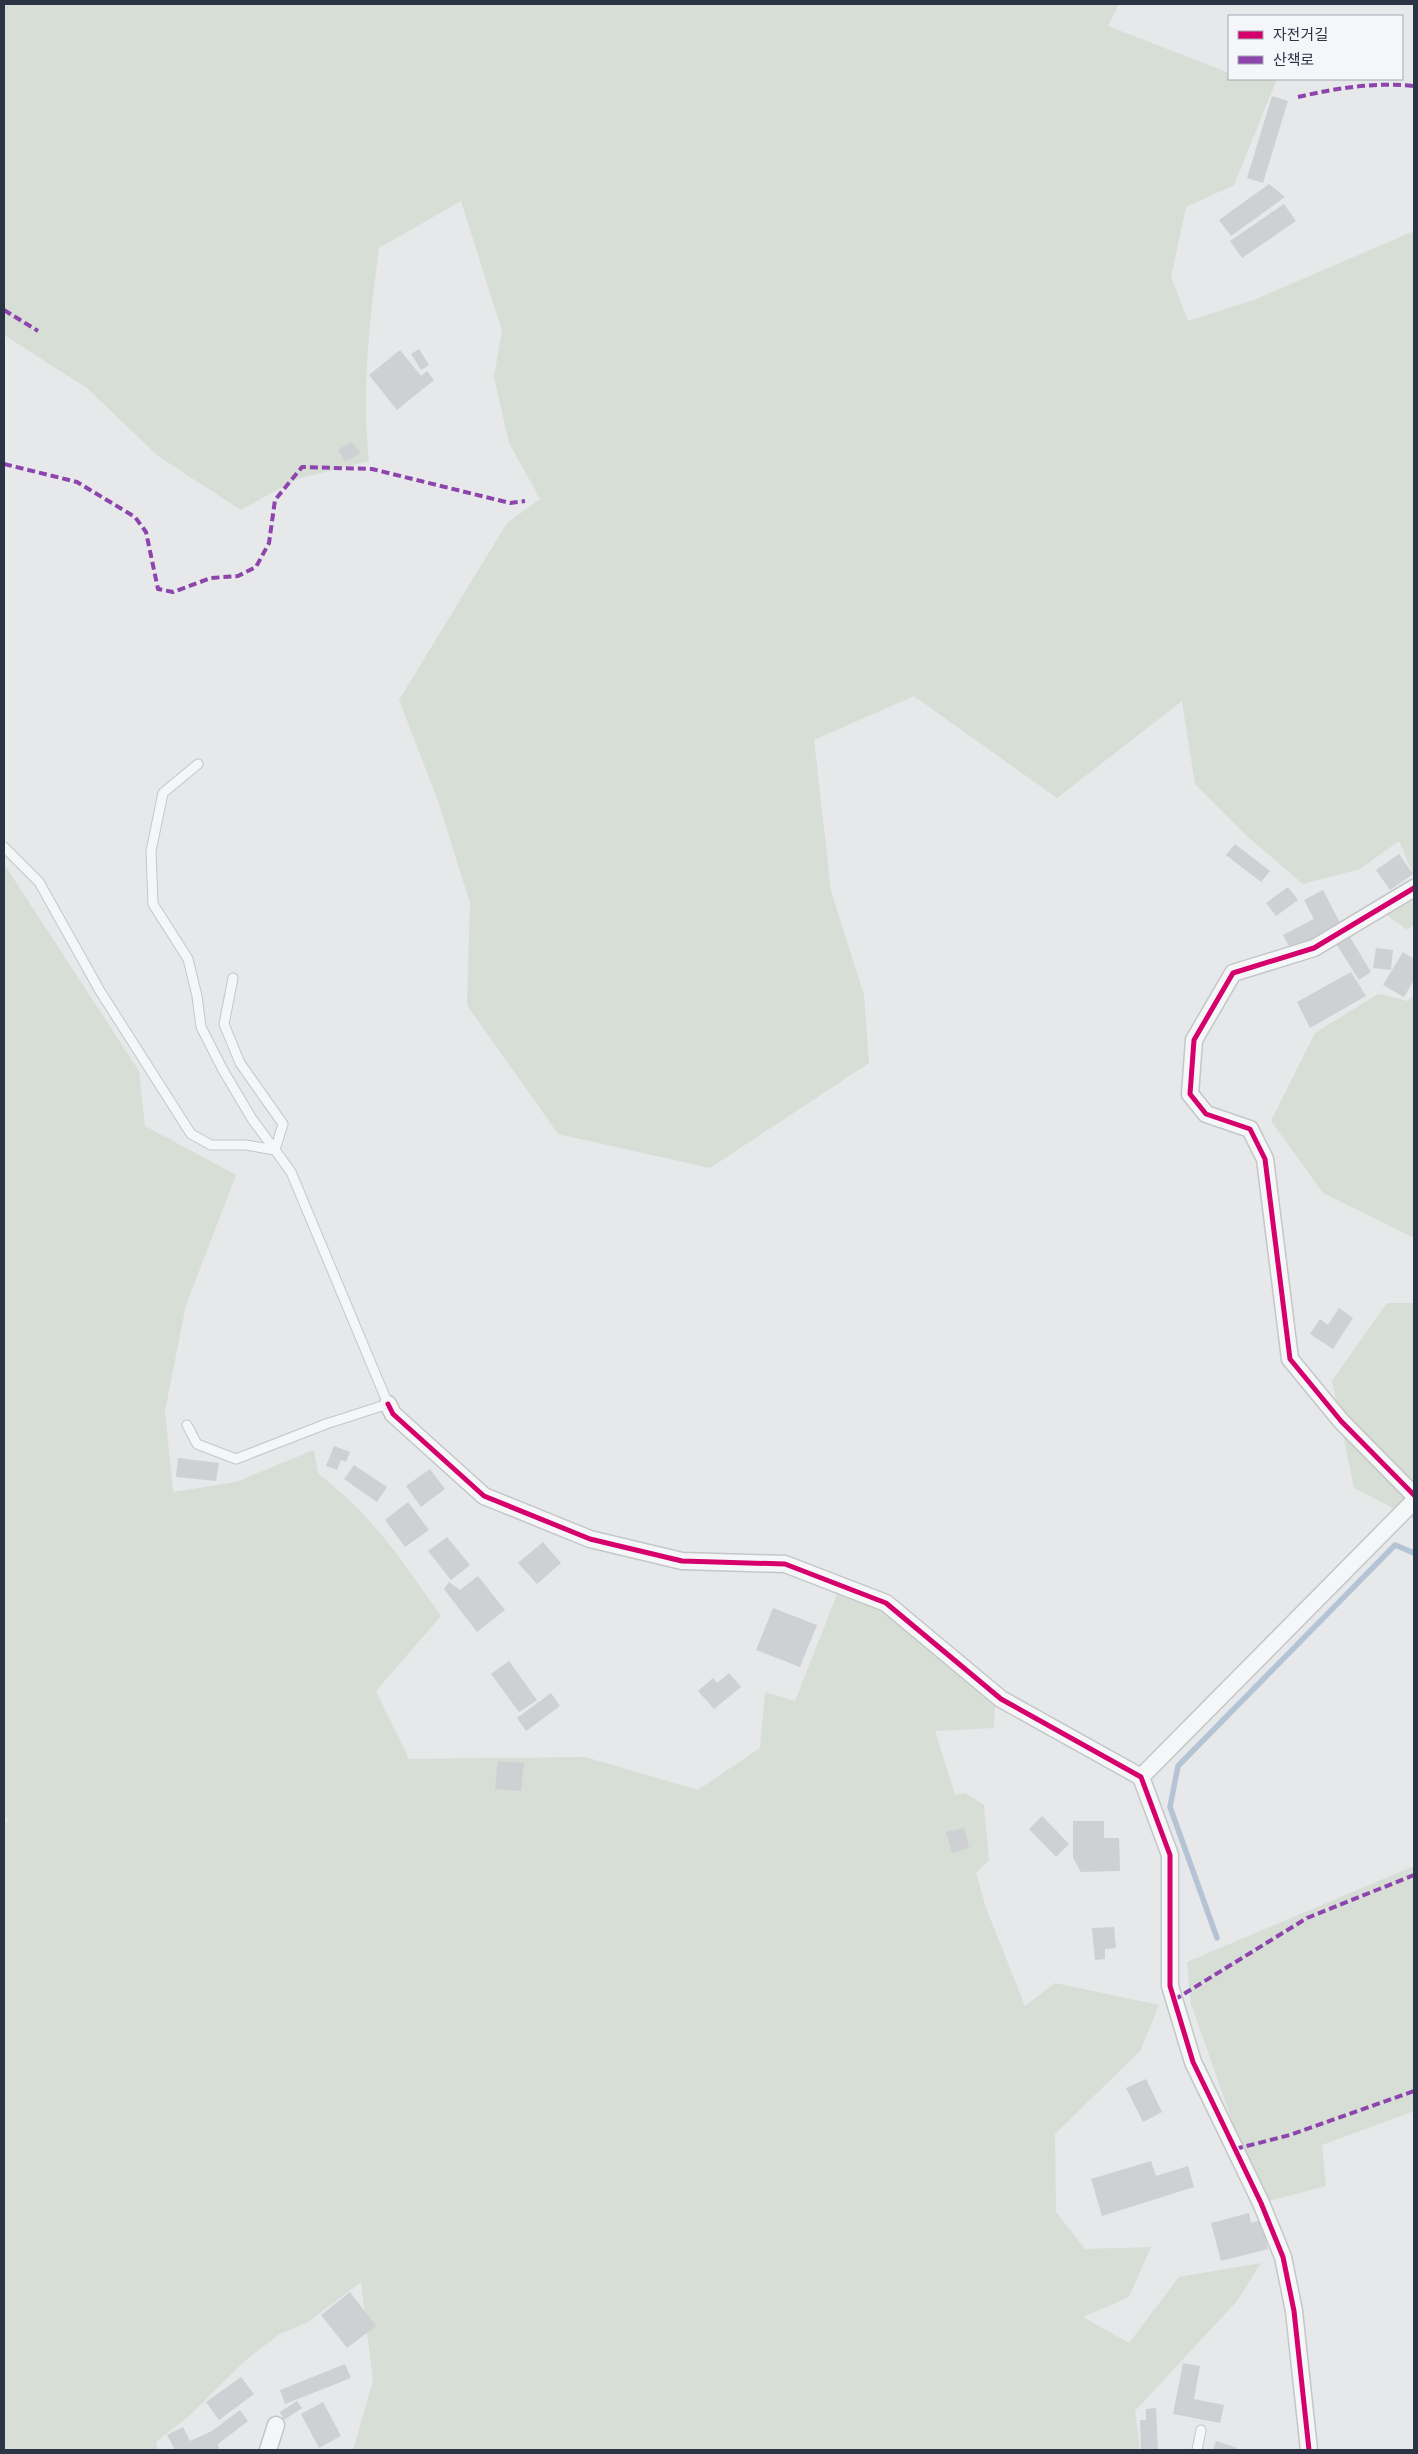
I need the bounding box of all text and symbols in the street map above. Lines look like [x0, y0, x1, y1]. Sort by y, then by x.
legend [1228, 15, 1403, 80]
text: 자전거길 [1273, 26, 1328, 44]
text: 산책로 [1273, 51, 1314, 69]

